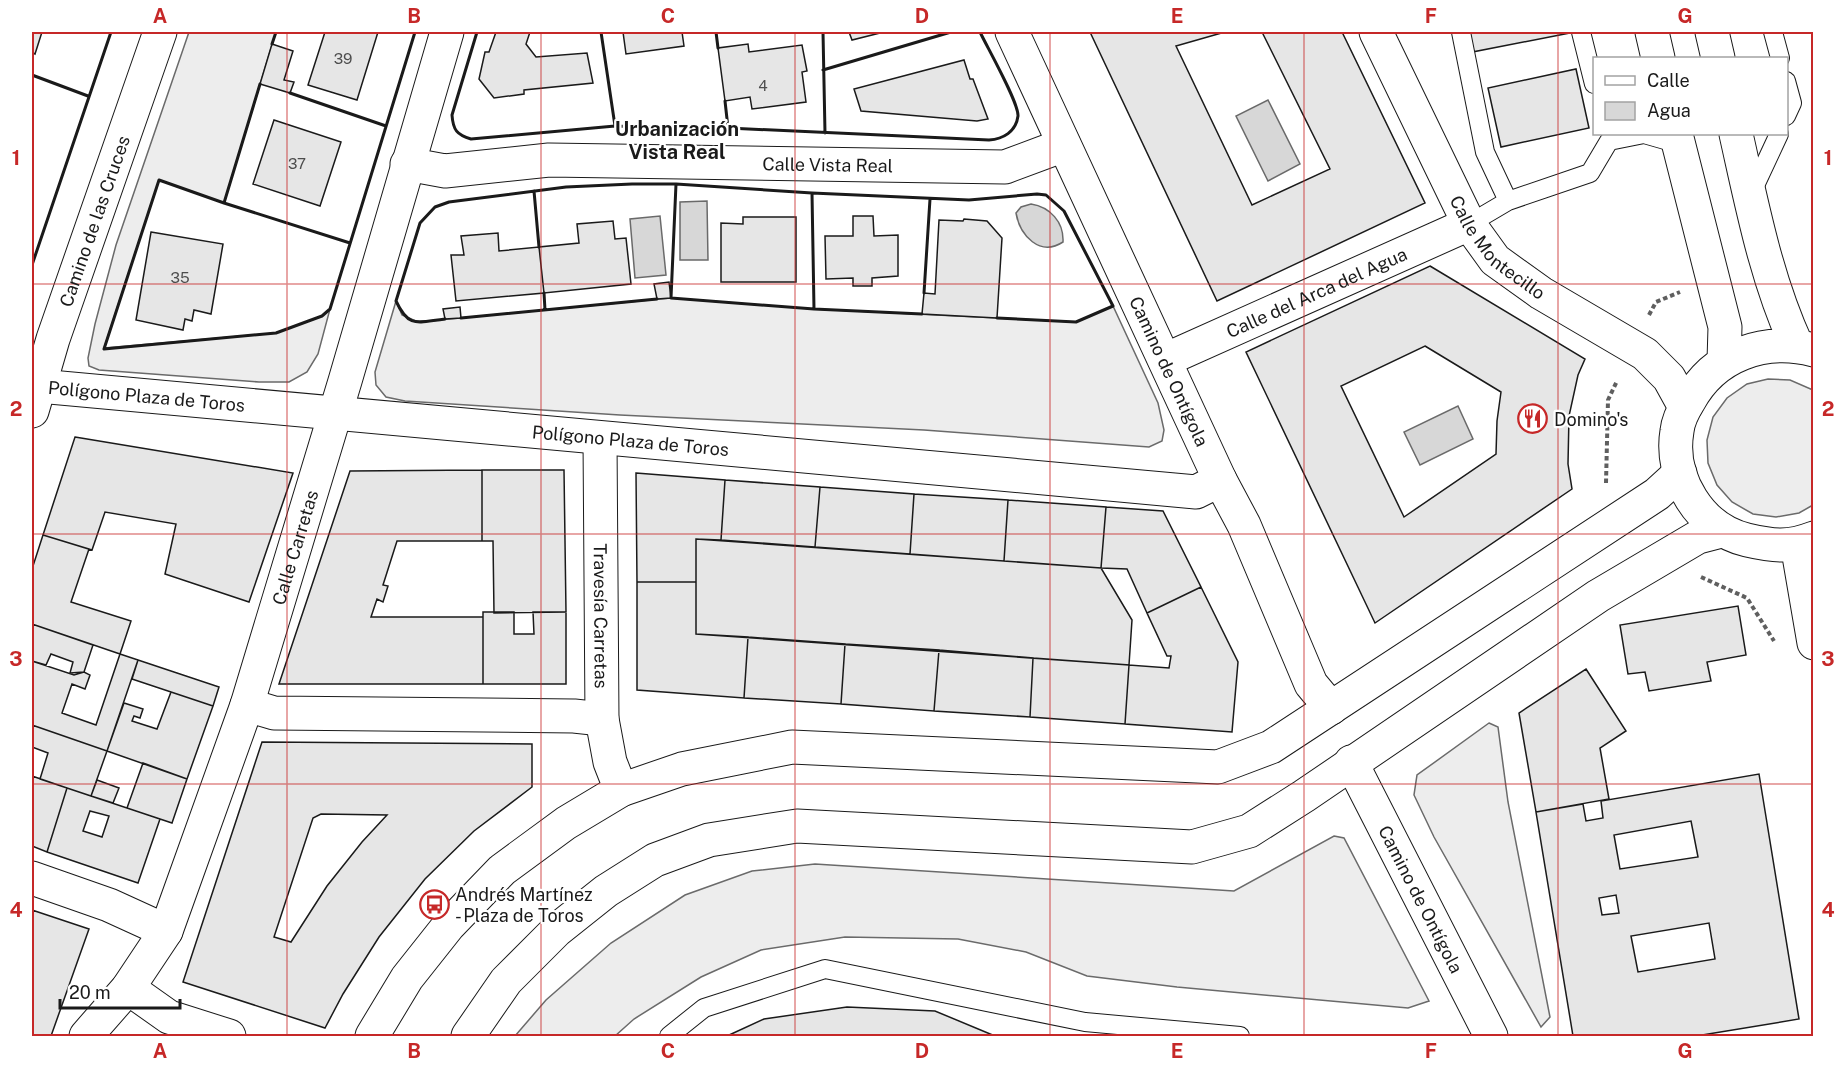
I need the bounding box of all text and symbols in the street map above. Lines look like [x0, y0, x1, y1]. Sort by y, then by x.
text: A [153, 4, 167, 28]
text: B [407, 4, 421, 28]
text: C [661, 4, 675, 28]
text: D [915, 4, 929, 28]
text: E [1171, 4, 1183, 28]
text: F [1425, 4, 1437, 28]
text: G [1677, 4, 1693, 28]
house number: 39 [334, 50, 352, 67]
legend [1593, 57, 1788, 135]
text: Calle [1647, 70, 1690, 91]
house number: 4 [758, 77, 768, 94]
text: Agua [1647, 100, 1691, 121]
district label: Urbanización Vista Real [615, 117, 739, 164]
street label: Camino de las Cruces [55, 133, 134, 309]
text: 1 [12, 146, 20, 170]
text: 1 [1824, 146, 1832, 170]
street label: Calle Vista Real [762, 153, 893, 176]
house number: 37 [288, 155, 306, 172]
street label: Calle Montecillo [1446, 192, 1549, 303]
street label: Calle del Arca del Agua [1223, 243, 1410, 342]
house number: 35 [170, 269, 190, 286]
street label: Camino de Ontígola [1126, 293, 1213, 450]
street label: Polígono Plaza de Toros [47, 376, 246, 415]
text: 2 [10, 397, 22, 421]
text: 2 [1822, 397, 1834, 421]
restaurant icon: Domino's [1517, 403, 1549, 435]
place label: Domino's [1554, 409, 1628, 430]
street label: Polígono Plaza de Toros [531, 421, 730, 460]
street label: Calle Carretas [267, 487, 322, 607]
street label: Travesía Carretas [590, 543, 612, 689]
text: 3 [9, 647, 23, 671]
text: 3 [1821, 647, 1835, 671]
street label: Camino de Ontígola [1375, 822, 1468, 977]
place label: Andrés Martínez - Plaza de Toros [455, 884, 593, 926]
bus stop icon: Andrés Martínez - Plaza de Toros [418, 888, 450, 920]
text: 4 [9, 898, 23, 922]
text: 4 [1821, 898, 1835, 922]
scale bar [60, 972, 180, 1010]
text: 20 m [69, 982, 111, 1003]
text: A [153, 1039, 167, 1063]
text: B [407, 1039, 421, 1063]
text: C [661, 1039, 675, 1063]
text: D [915, 1039, 929, 1063]
text: E [1171, 1039, 1183, 1063]
text: F [1425, 1039, 1437, 1063]
text: G [1677, 1039, 1693, 1063]

